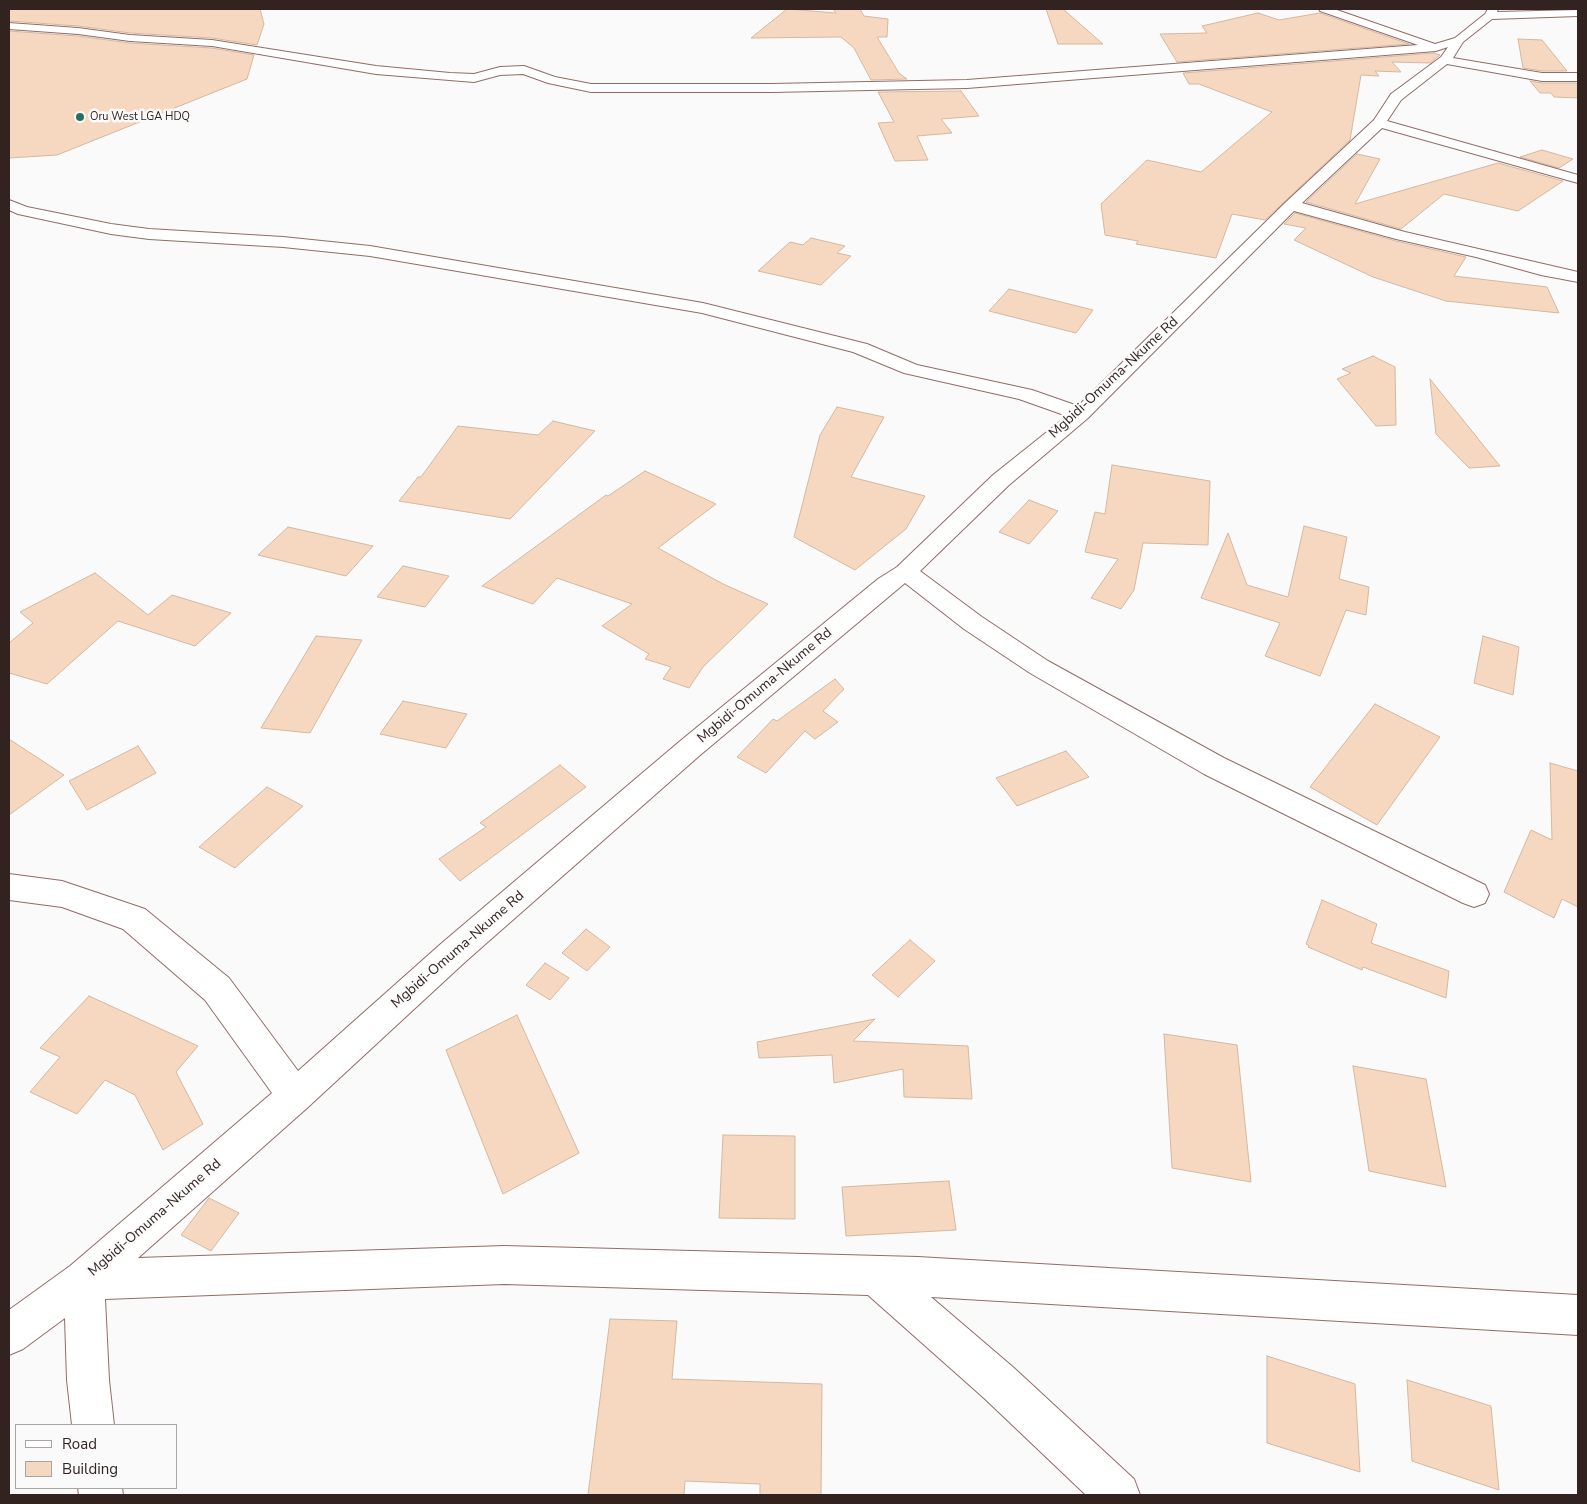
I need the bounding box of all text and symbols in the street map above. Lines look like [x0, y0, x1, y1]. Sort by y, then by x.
place label: Oru West LGA HDQ [90, 110, 190, 124]
marker: Oru West LGA HDQ [74, 111, 86, 123]
street label: Mgbidi-Omuma-Nkume Rd [1046, 314, 1182, 442]
street label: Mgbidi-Omuma-Nkume Rd [694, 625, 836, 747]
street label: Mgbidi-Omuma-Nkume Rd [388, 888, 528, 1012]
street label: Mgbidi-Omuma-Nkume Rd [85, 1156, 225, 1280]
legend [15, 1424, 178, 1489]
text: Road [62, 1434, 97, 1454]
text: Building [62, 1459, 118, 1479]

